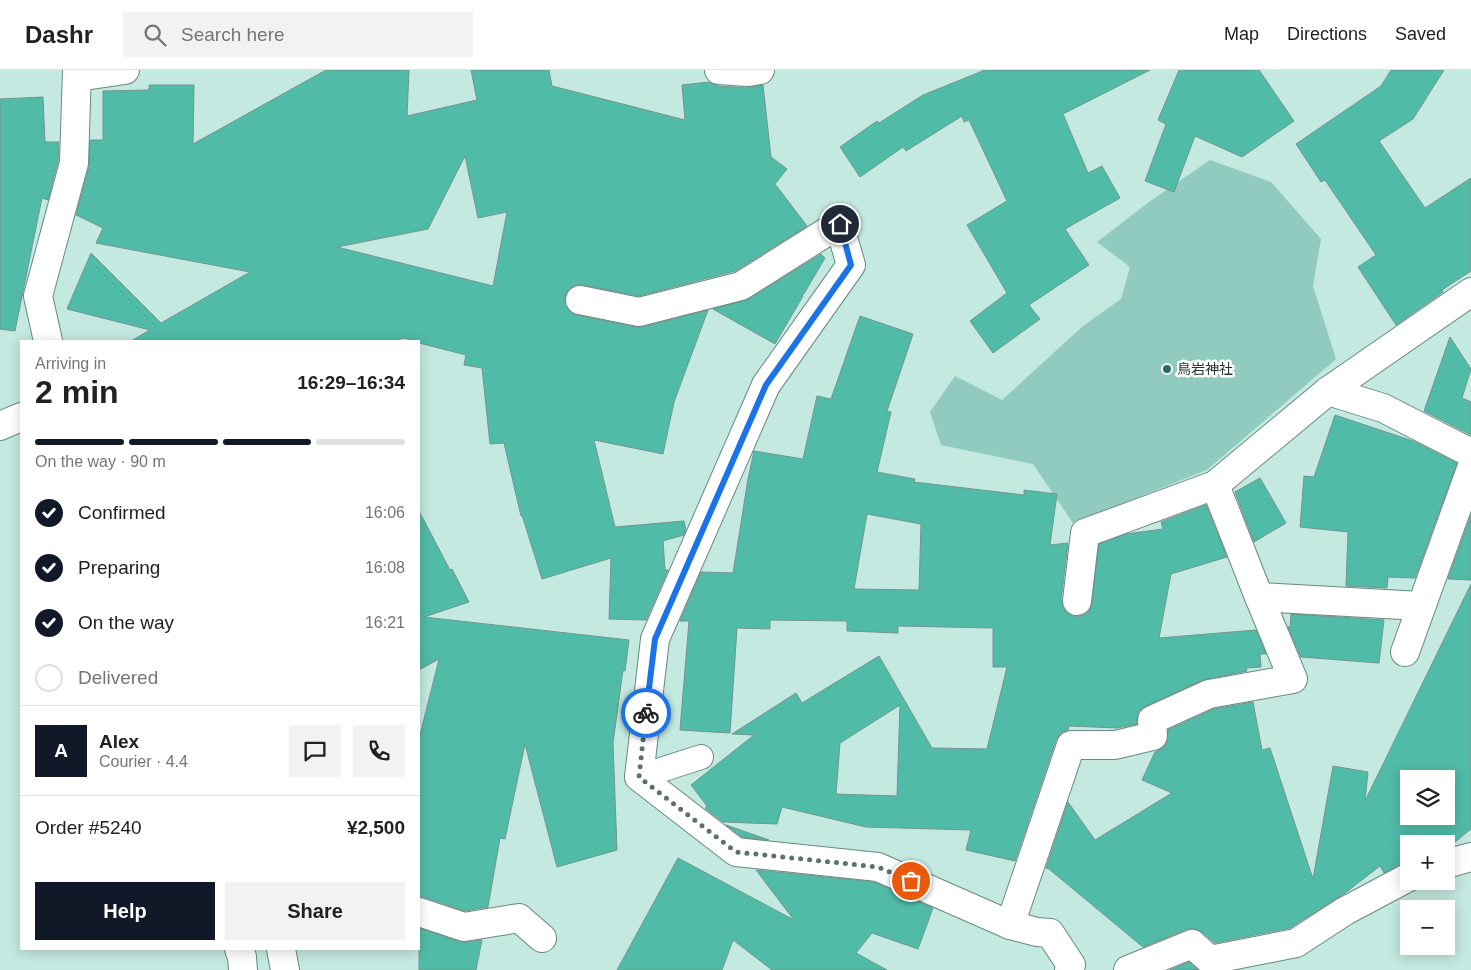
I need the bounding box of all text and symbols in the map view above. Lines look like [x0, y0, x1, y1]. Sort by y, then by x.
search box [123, 12, 473, 57]
text: Dashr [25, 21, 93, 48]
icon: search [141, 21, 169, 49]
text: Search here [181, 24, 285, 45]
text: Map [1224, 24, 1259, 44]
text: Directions [1287, 24, 1367, 44]
text: Saved [1395, 24, 1446, 44]
pin [819, 203, 861, 245]
icon: home [826, 210, 854, 238]
text: Arriving in [35, 355, 106, 372]
place label: 鳥岩神社 [1177, 361, 1233, 377]
marker: 鳥岩神社 [1161, 363, 1173, 375]
text: 16:29–16:34 [297, 372, 405, 393]
text: 2 min [35, 374, 119, 410]
text: On the way · 90 m [35, 453, 166, 470]
icon: check [35, 499, 63, 527]
text: Confirmed [78, 502, 166, 523]
text: 16:06 [365, 504, 405, 521]
icon: check [35, 554, 63, 582]
text: Preparing [78, 557, 160, 578]
text: 16:08 [365, 559, 405, 576]
icon: check [35, 609, 63, 637]
text: On the way [78, 612, 174, 633]
text: 16:21 [365, 614, 405, 631]
text: Delivered [78, 667, 158, 688]
courier [621, 688, 671, 738]
icon: bike [632, 699, 660, 727]
button: chat [289, 725, 341, 777]
button: phone [353, 725, 405, 777]
text: Alex [99, 731, 139, 752]
text: A [54, 740, 68, 761]
text: Courier · 4.4 [99, 753, 188, 770]
map controls [1400, 770, 1455, 955]
button: layers [1400, 770, 1455, 825]
text: Order #5240 [35, 817, 142, 838]
text: ¥2,500 [347, 817, 405, 838]
button: + [1400, 835, 1455, 890]
pin [890, 860, 932, 902]
icon: bag [897, 867, 925, 895]
button: Help [35, 882, 215, 940]
button: Share [225, 882, 405, 940]
button: − [1400, 900, 1455, 955]

